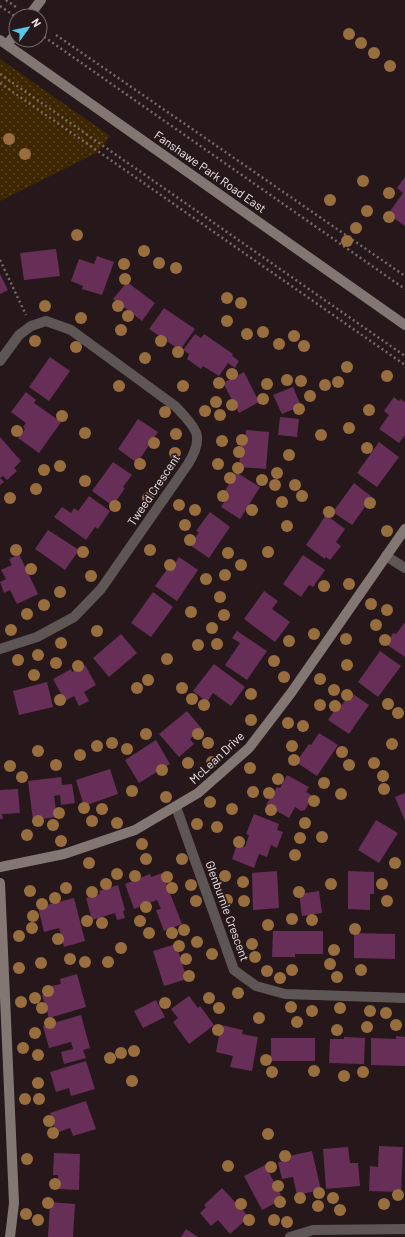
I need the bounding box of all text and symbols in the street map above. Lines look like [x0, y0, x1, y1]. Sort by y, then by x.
north arrow [8, 8, 48, 48]
text: N [29, 16, 44, 29]
street label: Fanshawe Park Road East [152, 127, 269, 215]
street label: Tweed Crescent [124, 451, 182, 528]
street label: McLean Drive [186, 728, 247, 786]
street label: Glenburnie Crescent [203, 859, 253, 963]

